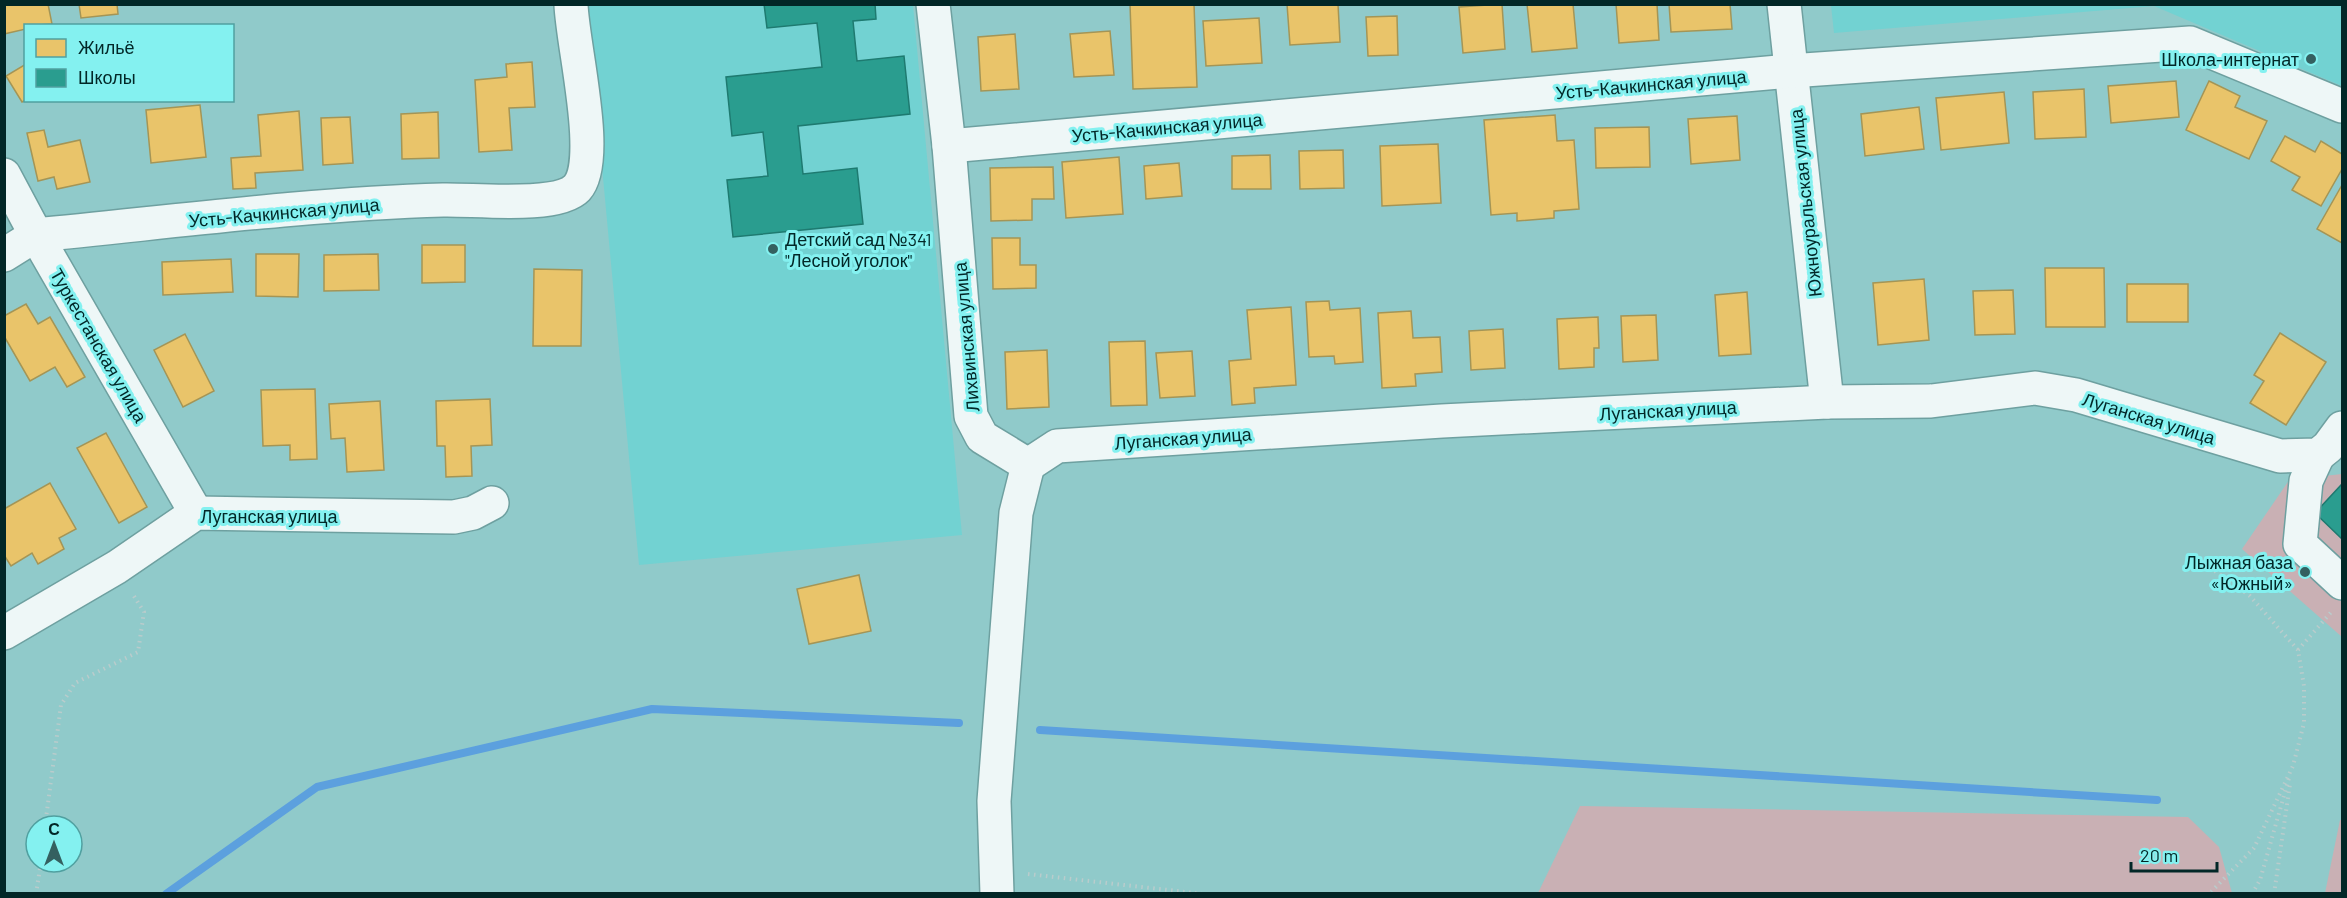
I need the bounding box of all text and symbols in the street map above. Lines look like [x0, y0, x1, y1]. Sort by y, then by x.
legend [24, 24, 234, 102]
text: Жильё [78, 36, 135, 58]
place label: Школа-интернат [2161, 48, 2299, 70]
marker: Школа-интернат [2304, 52, 2318, 66]
street label: Усть-Качкинская улица [1555, 65, 1748, 103]
text: Школы [78, 66, 136, 88]
street label: Южноуральская улица [1784, 107, 1826, 298]
street label: Усть-Качкинская улица [1071, 108, 1264, 146]
street label: Усть-Качкинская улица [188, 193, 381, 231]
place label: Детский сад №341 "Лесной уголок" [785, 228, 932, 271]
marker: Детский сад №341 "Лесной уголок" [766, 242, 780, 256]
street label: Лихвинская улица [948, 260, 984, 413]
street label: Туркестанская улица [46, 264, 153, 427]
street label: Луганская улица [2080, 387, 2219, 449]
street label: Луганская улица [1599, 395, 1738, 425]
street label: Луганская улица [1114, 422, 1253, 454]
street label: Луганская улица [200, 505, 339, 527]
place label: Лыжная база «Южный» [2185, 551, 2294, 594]
marker: Лыжная база «Южный» [2298, 565, 2312, 579]
north arrow [24, 814, 84, 874]
text: С [48, 819, 60, 838]
scale bar [2131, 835, 2216, 873]
text: 20 m [2140, 844, 2178, 866]

